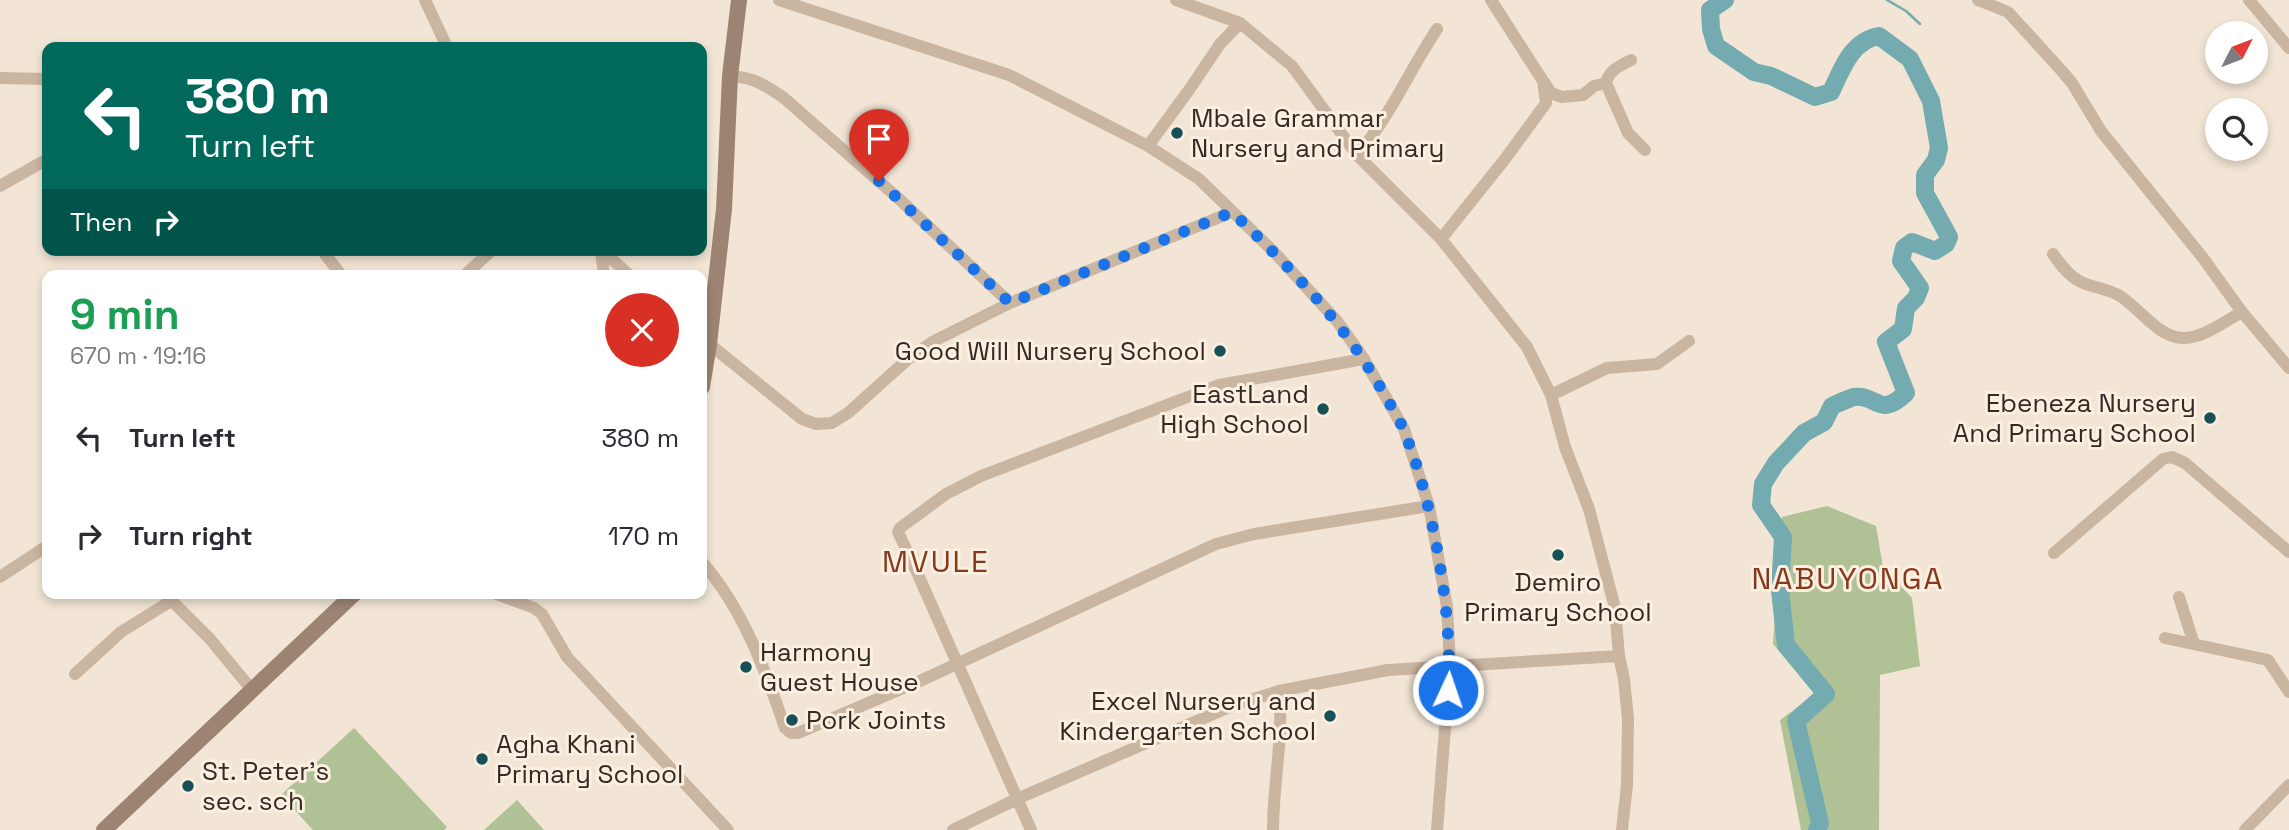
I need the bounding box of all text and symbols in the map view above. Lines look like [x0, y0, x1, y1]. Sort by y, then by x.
north arrow [2205, 21, 2268, 84]
map controls [2205, 21, 2268, 161]
text: 380 m [185, 65, 330, 127]
icon: left [70, 70, 161, 161]
button: search [2205, 98, 2268, 161]
place label: Mbale Grammar Nursery and Primary [1191, 101, 1444, 165]
pin [849, 109, 909, 181]
icon: arrive [860, 120, 898, 158]
marker: Mbale Grammar Nursery and Primary [1169, 125, 1185, 141]
text: Turn left [185, 126, 315, 166]
icon: right [147, 203, 185, 241]
text: Then [70, 205, 133, 239]
text: 9 min [70, 288, 180, 341]
button: close [605, 293, 679, 367]
place label: Good Will Nursery School [895, 334, 1206, 368]
text: 670 m · 19:16 [70, 341, 206, 371]
marker: Good Will Nursery School [1212, 343, 1228, 359]
place label: EastLand High School [1160, 377, 1309, 441]
place label: Ebeneza Nursery And Primary School [1953, 386, 2196, 450]
marker: EastLand High School [1315, 401, 1331, 417]
marker: Ebeneza Nursery And Primary School [2202, 410, 2218, 426]
icon: left [70, 419, 108, 457]
text: Turn left [129, 421, 236, 455]
text: 380 m [601, 421, 679, 455]
icon: right [70, 517, 108, 555]
text: Turn right [129, 519, 253, 553]
text: 170 m [608, 519, 679, 553]
district label: MVULE [882, 542, 990, 581]
marker: Demiro Primary School [1550, 547, 1566, 563]
district label: NABUYONGA [1752, 559, 1944, 598]
place label: Demiro Primary School [1464, 565, 1652, 629]
place label: Harmony Guest House [760, 635, 919, 699]
position arrow [1411, 653, 1485, 727]
marker: Harmony Guest House [738, 659, 754, 675]
place label: Excel Nursery and Kindergarten School [1060, 684, 1316, 748]
place label: Pork Joints [806, 703, 946, 737]
marker: Excel Nursery and Kindergarten School [1322, 708, 1338, 724]
marker: Pork Joints [784, 712, 800, 728]
place label: Agha Khani Primary School [496, 727, 683, 791]
marker: Agha Khani Primary School [474, 751, 490, 767]
place label: St. Peter's sec. sch [202, 754, 329, 818]
marker: St. Peter's sec. sch [180, 778, 196, 794]

